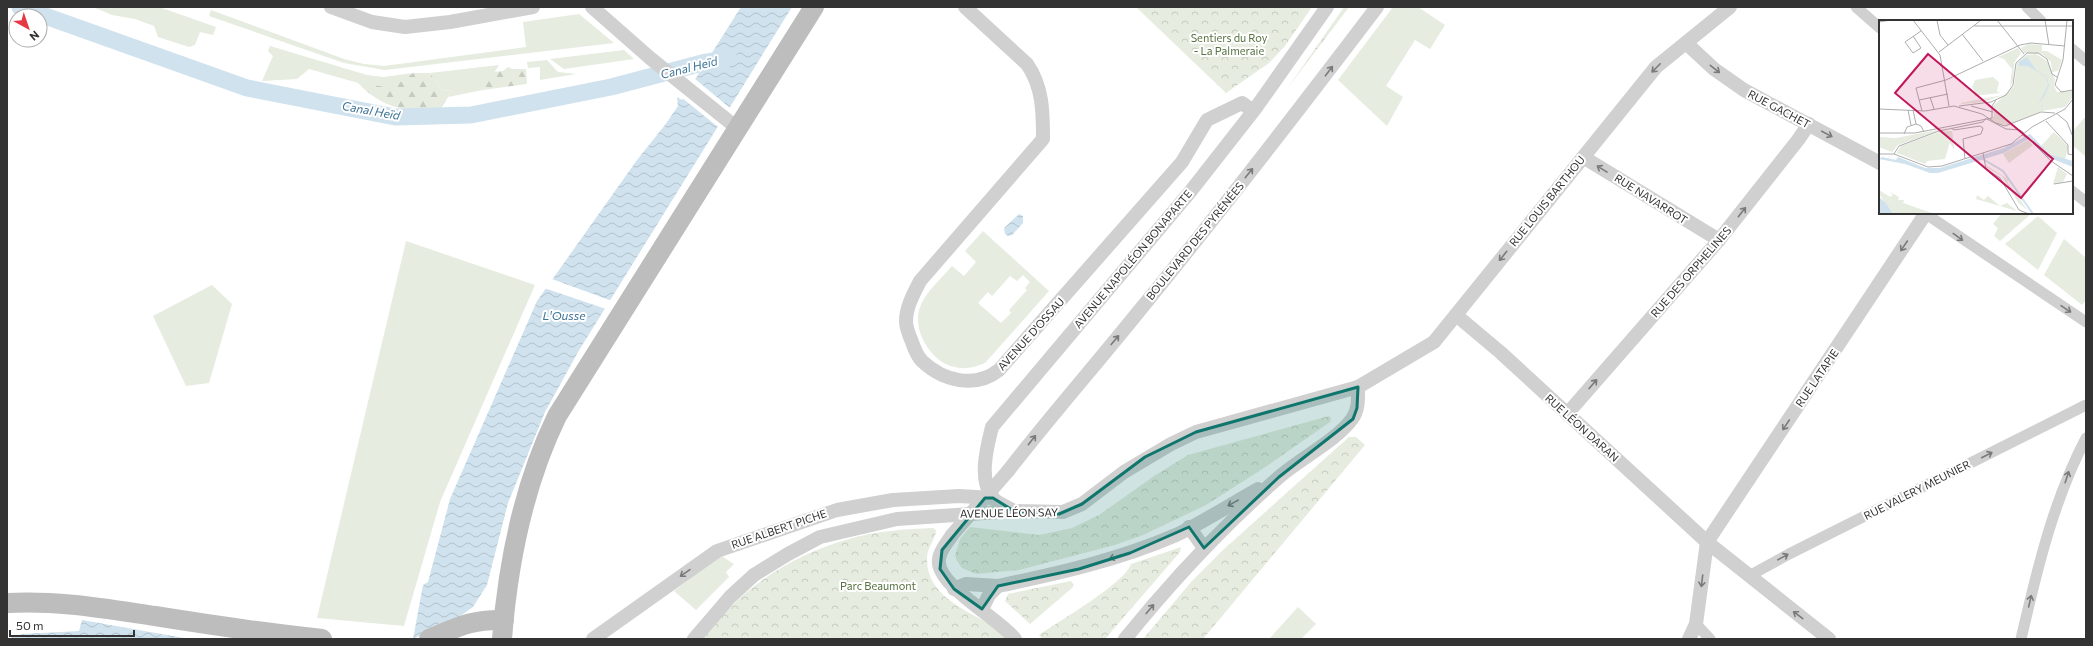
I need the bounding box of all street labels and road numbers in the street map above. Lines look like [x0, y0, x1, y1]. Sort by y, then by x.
street label: RUE GACHET [1746, 87, 1813, 130]
street label: RUE LOUIS BARTHOU [1506, 153, 1587, 249]
street label: RUE NAVARROT [1612, 171, 1690, 226]
street label: BOULEVARD DES PYRÉNÉES [1142, 179, 1246, 302]
street label: AVENUE NAPOLÉON BONAPARTE [1070, 186, 1194, 330]
street label: RUE DES ORPHELINES [1648, 224, 1733, 320]
street label: AVENUE D'OSSAU [995, 295, 1067, 373]
street label: RUE LATAPIE [1792, 346, 1841, 409]
street label: RUE LÉON DARAN [1543, 390, 1623, 464]
street label: RUE VALERY MEUNIER [1861, 457, 1973, 522]
street label: AVENUE LÉON SAY [960, 504, 1058, 520]
street label: RUE ALBERT PICHE [729, 506, 828, 551]

